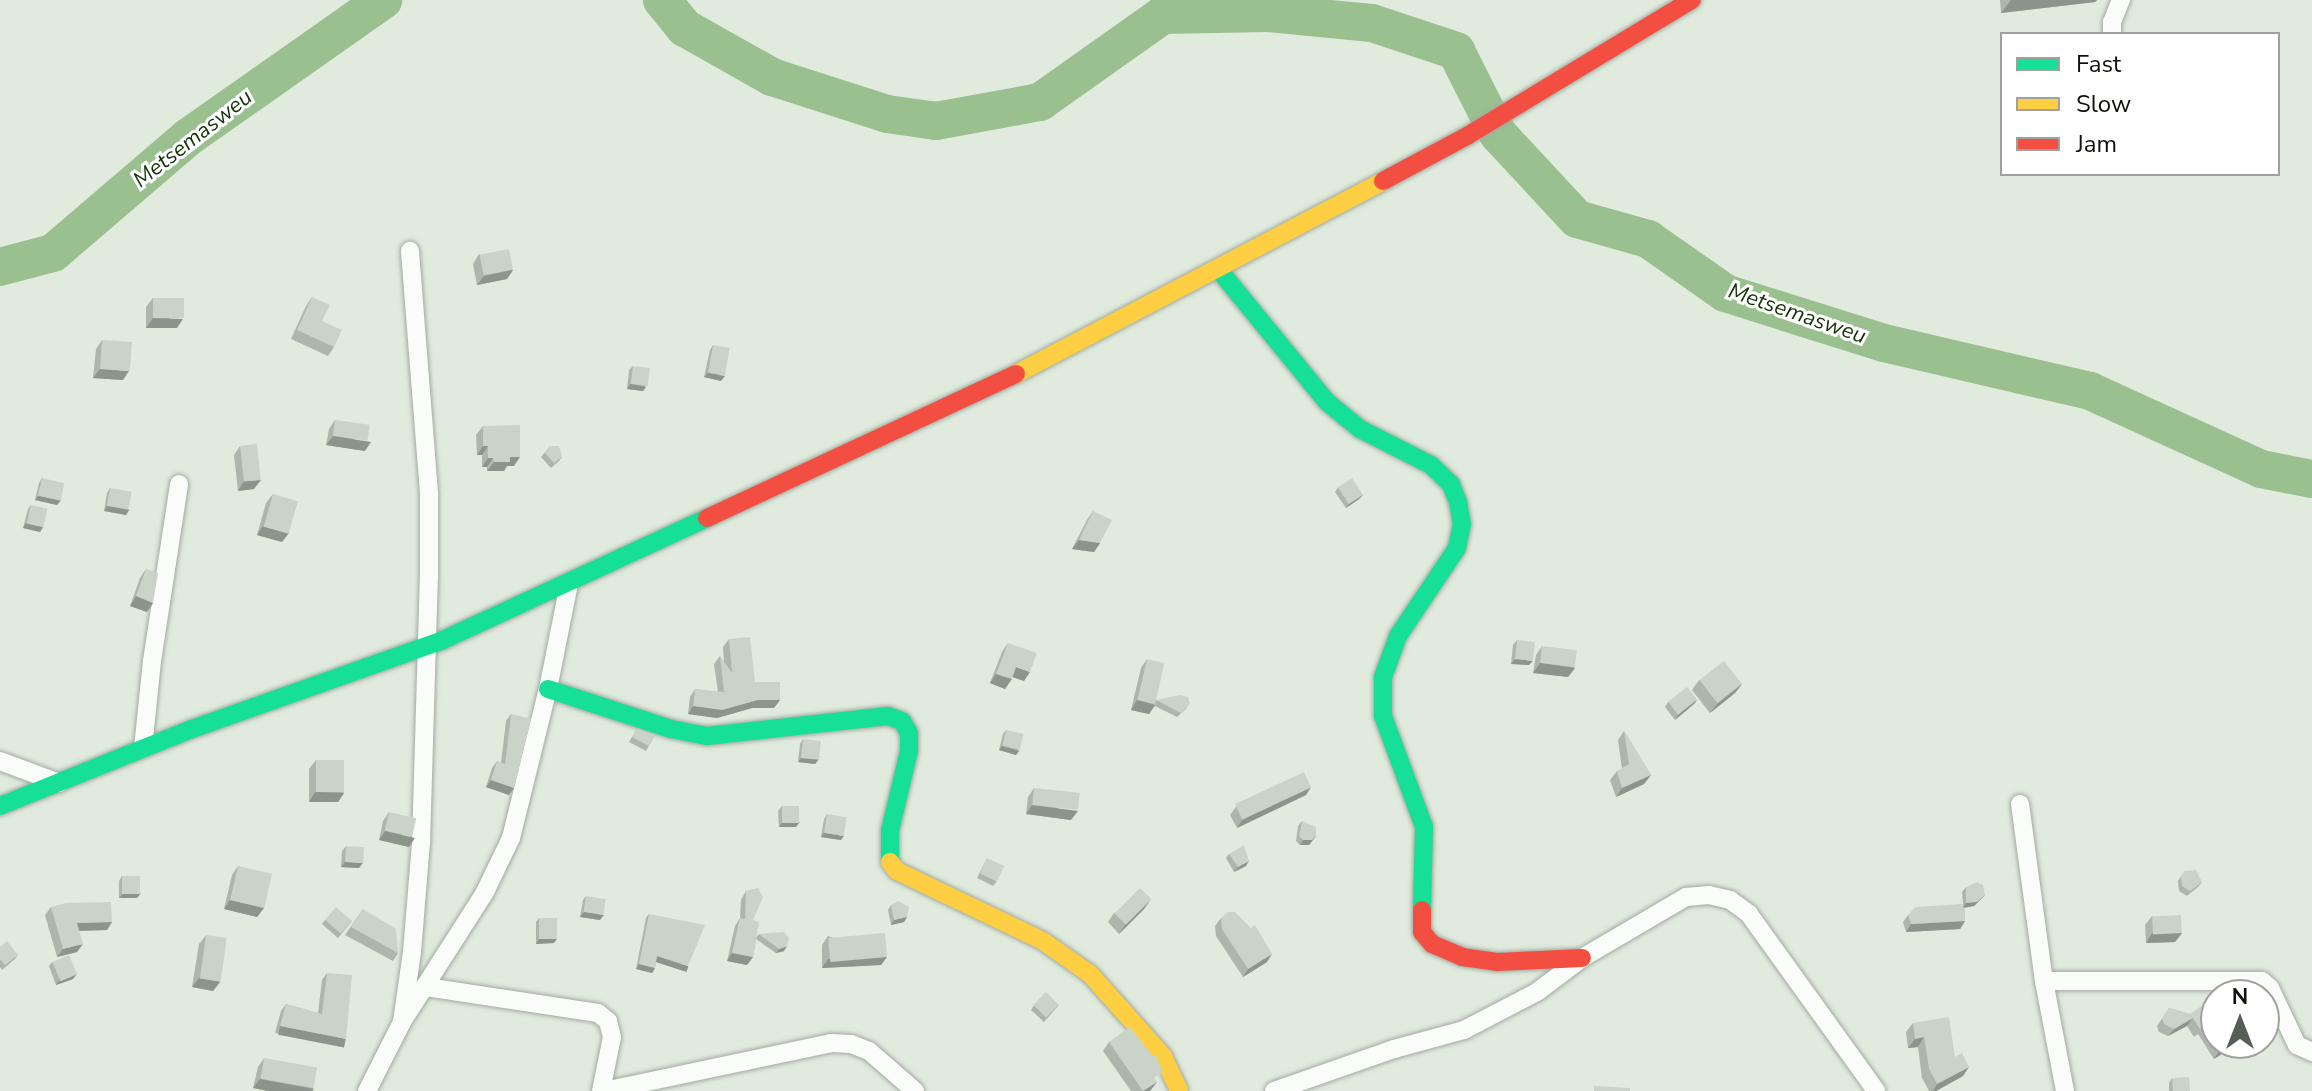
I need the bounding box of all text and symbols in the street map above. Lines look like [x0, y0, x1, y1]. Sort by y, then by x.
legend [2000, 32, 2280, 176]
text: Fast [2076, 48, 2121, 80]
water label: Metsemasweu [128, 84, 258, 194]
text: Slow [2076, 88, 2131, 120]
text: Jam [2076, 128, 2117, 160]
water label: Metsemasweu [1725, 278, 1869, 350]
north arrow [2200, 979, 2280, 1059]
text: N [2232, 982, 2248, 1012]

